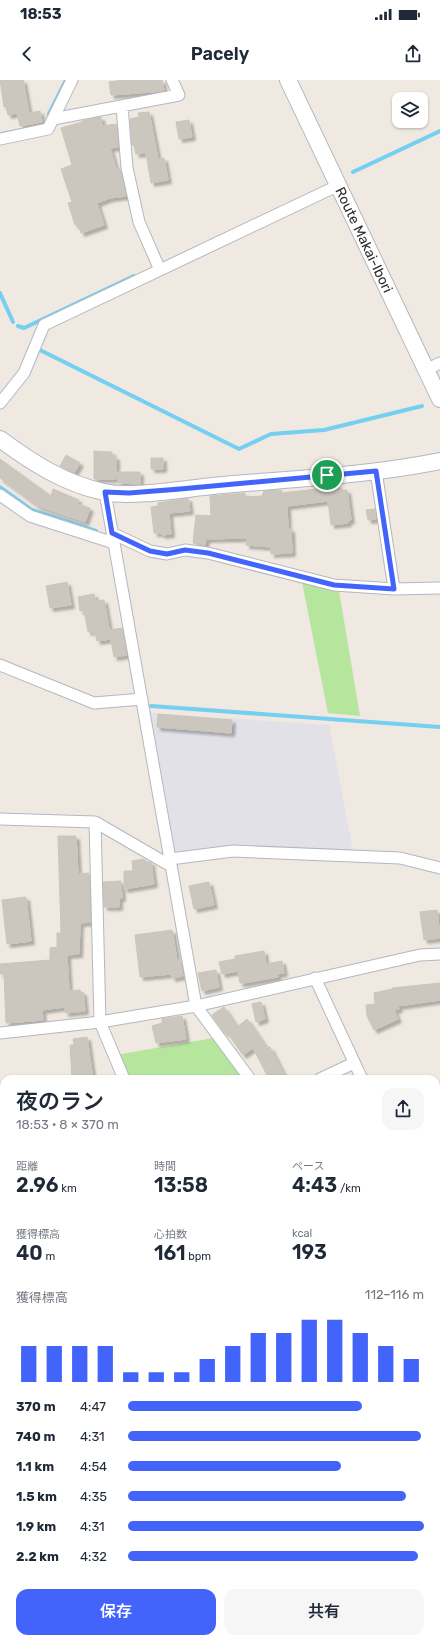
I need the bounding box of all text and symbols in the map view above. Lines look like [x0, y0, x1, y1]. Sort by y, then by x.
text: 18:53 [20, 5, 62, 23]
icon: back [16, 43, 38, 65]
text: Pacely [191, 43, 249, 65]
icon: share [402, 43, 424, 65]
map controls [392, 92, 428, 128]
button: layers [392, 92, 428, 128]
street label: Route Makai-Ibori [331, 184, 396, 296]
pin [310, 458, 344, 492]
icon: arrive [316, 464, 338, 486]
text: 夜のラン [16, 1088, 104, 1115]
button: share [382, 1088, 424, 1130]
text: 18:53 · 8 × 370 m [16, 1117, 119, 1132]
text: 距離 [16, 1160, 38, 1173]
text: 時間 [154, 1160, 176, 1173]
text: ペース [292, 1160, 324, 1173]
text: 2.96 [16, 1173, 59, 1197]
text: 13:58 [154, 1173, 208, 1197]
text: 4:43 [292, 1173, 337, 1197]
text: km [59, 1182, 77, 1195]
text: /km [337, 1182, 361, 1195]
text: kcal [292, 1227, 312, 1240]
text: 獲得標高 [16, 1228, 60, 1241]
text: 心拍数 [154, 1228, 187, 1241]
text: 193 [292, 1240, 327, 1264]
text: 40 [16, 1241, 43, 1265]
text: 161 [154, 1241, 185, 1265]
text: m [43, 1250, 55, 1263]
text: bpm [185, 1250, 211, 1263]
text: 112–116 m [365, 1287, 424, 1302]
text: 獲得標高 [16, 1290, 68, 1305]
text: 370 m [16, 1399, 56, 1414]
text: 4:47 [80, 1399, 106, 1414]
text: 740 m [16, 1429, 55, 1444]
text: 4:31 [80, 1429, 105, 1444]
text: 1.1 km [16, 1459, 54, 1474]
text: 4:54 [80, 1459, 107, 1474]
text: 1.5 km [16, 1489, 57, 1504]
text: 4:35 [80, 1489, 107, 1504]
text: 1.9 km [16, 1519, 56, 1534]
text: 4:31 [80, 1519, 105, 1534]
text: 2.2 km [16, 1549, 59, 1564]
text: 4:32 [80, 1549, 107, 1564]
button: 保存 [16, 1589, 216, 1635]
button: 共有 [224, 1589, 424, 1635]

